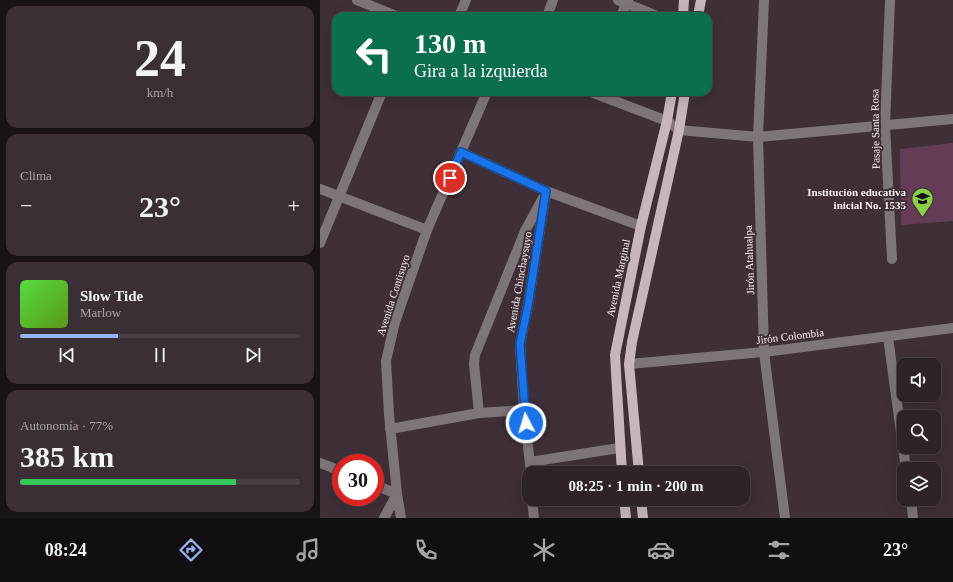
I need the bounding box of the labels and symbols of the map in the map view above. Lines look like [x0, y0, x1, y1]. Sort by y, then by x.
street label: Pasaje Santa Rosa [868, 89, 882, 169]
pin [433, 161, 467, 195]
school or university icon: Institución educativa inicial No. 1535 [909, 185, 935, 218]
place label: Institución educativa inicial No. 1535 [807, 186, 906, 211]
street label: Jirón Atahualpa [742, 225, 756, 295]
street label: Avenida Chinchaysuyo [504, 230, 534, 333]
street label: Avenida Marginal [604, 238, 632, 318]
street label: Avenida Contisuyo [374, 253, 412, 337]
street label: Jirón Colombia [755, 326, 825, 346]
position arrow [505, 402, 547, 444]
speed limit sign: 30 [332, 454, 384, 506]

